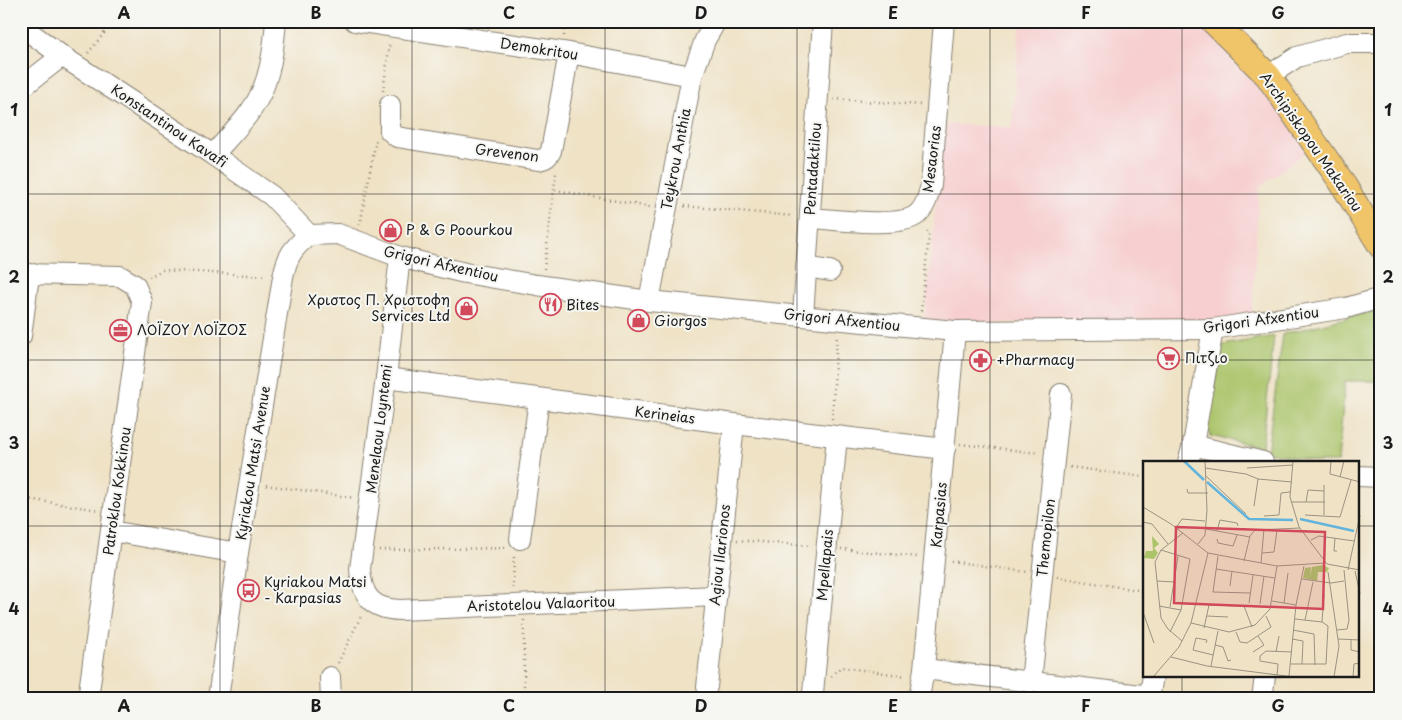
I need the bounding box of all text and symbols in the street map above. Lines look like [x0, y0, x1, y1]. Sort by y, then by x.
text: A [118, 0, 131, 24]
text: B [311, 0, 322, 24]
text: C [503, 0, 515, 24]
text: D [695, 0, 707, 24]
text: E [888, 0, 898, 24]
text: F [1081, 0, 1091, 24]
text: G [1271, 0, 1285, 24]
street label: Demokritou [498, 32, 580, 65]
street label: Archipiskopou Makariou [1255, 68, 1368, 216]
street label: Konstantinou Kavafi [107, 79, 232, 172]
text: 1 [10, 97, 18, 121]
text: 1 [1384, 97, 1392, 121]
street label: Teykrou Anthia [655, 106, 696, 212]
street label: Pentadaktilou [799, 122, 826, 216]
street label: Mesaorias [917, 124, 946, 194]
street label: Grevenon [474, 138, 540, 167]
shop icon: P & G Poourkou [378, 218, 402, 242]
place label: P & G Poourkou [406, 219, 513, 240]
street label: Grigori Afxentiou [382, 240, 501, 287]
text: 2 [8, 264, 20, 288]
text: 2 [1382, 264, 1394, 288]
place label: Χριστος Π. Χριστοφη Services Ltd [307, 289, 450, 326]
restaurant icon: Bites [538, 293, 562, 317]
place label: Bites [566, 294, 599, 315]
shop icon: Χριστος Π. Χριστοφη Services Ltd [454, 296, 478, 320]
street label: Grigori Afxentiou [1201, 301, 1320, 338]
street label: Grigori Afxentiou [783, 303, 901, 336]
shop icon: Giorgos [626, 309, 650, 333]
place label: Giorgos [654, 310, 707, 331]
office icon: ΛΟΪΖΟΥ ΛΟΪΖΟΣ [109, 318, 133, 342]
place label: ΛΟΪΖΟΥ ΛΟΪΖΟΣ [137, 319, 247, 340]
supermarket icon: Πιτζιο [1157, 346, 1181, 370]
place label: Πιτζιο [1185, 347, 1228, 368]
pharmacy icon: +Pharmacy [968, 348, 992, 372]
place label: +Pharmacy [996, 349, 1075, 370]
street label: Menelaou Loyntemi [360, 363, 397, 495]
street label: Kyriakou Matsi Avenue [230, 384, 275, 542]
street label: Kerineias [634, 400, 696, 429]
street label: Patroklou Kokkinou [97, 425, 136, 556]
text: 3 [9, 430, 19, 454]
text: 3 [1383, 430, 1393, 454]
inset map [1143, 461, 1360, 678]
street label: Karpasias [925, 481, 952, 549]
street label: Themopilon [1031, 498, 1060, 578]
street label: Agiou Ilarionos [704, 503, 735, 607]
street label: Mpellapais [811, 528, 838, 602]
place label: Kyriakou Matsi - Karpasias [264, 571, 367, 608]
bus stop icon: Kyriakou Matsi - Karpasias [236, 578, 260, 602]
street label: Aristotelou Valaoritou [466, 590, 615, 617]
text: 4 [9, 596, 20, 620]
text: 4 [1383, 596, 1394, 620]
text: A [118, 693, 131, 717]
text: B [311, 693, 322, 717]
text: C [503, 693, 515, 717]
text: D [695, 693, 707, 717]
text: E [888, 693, 898, 717]
text: F [1081, 693, 1091, 717]
text: G [1271, 693, 1285, 717]

